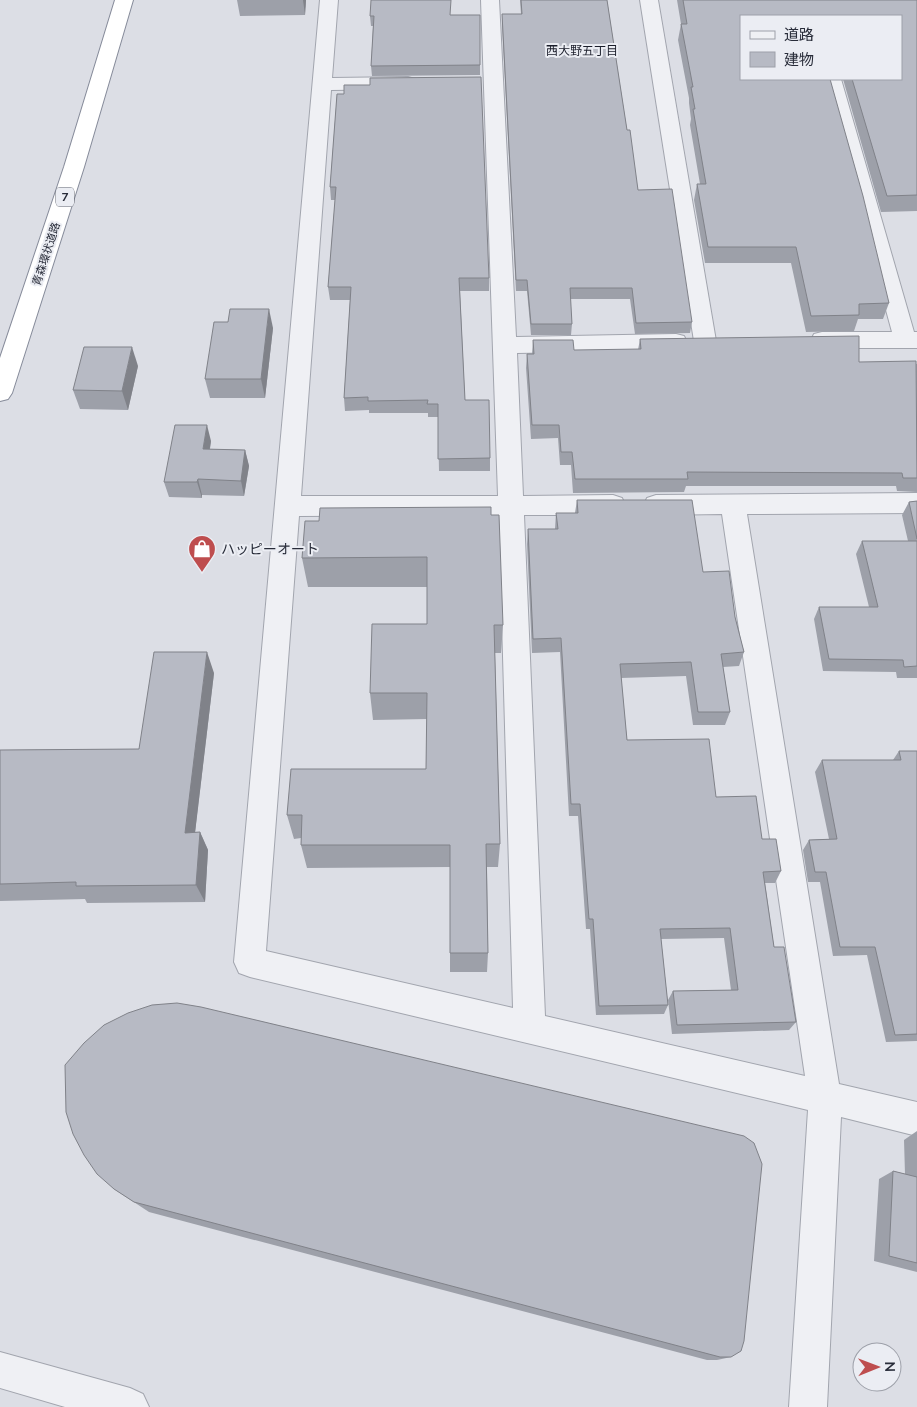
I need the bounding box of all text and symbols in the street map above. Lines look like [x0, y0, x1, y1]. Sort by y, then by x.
legend [740, 15, 902, 80]
text: 道路 [784, 25, 814, 44]
district label: 西大野五丁目 [546, 43, 618, 58]
text: 建物 [784, 50, 814, 69]
road number: 7 [56, 188, 74, 206]
street label: 青森環状道路 [29, 220, 63, 288]
shop icon: ハッピーオート [187, 534, 217, 573]
place label: ハッピーオート [221, 540, 319, 558]
north arrow [852, 1342, 902, 1392]
text: N [881, 1361, 899, 1372]

